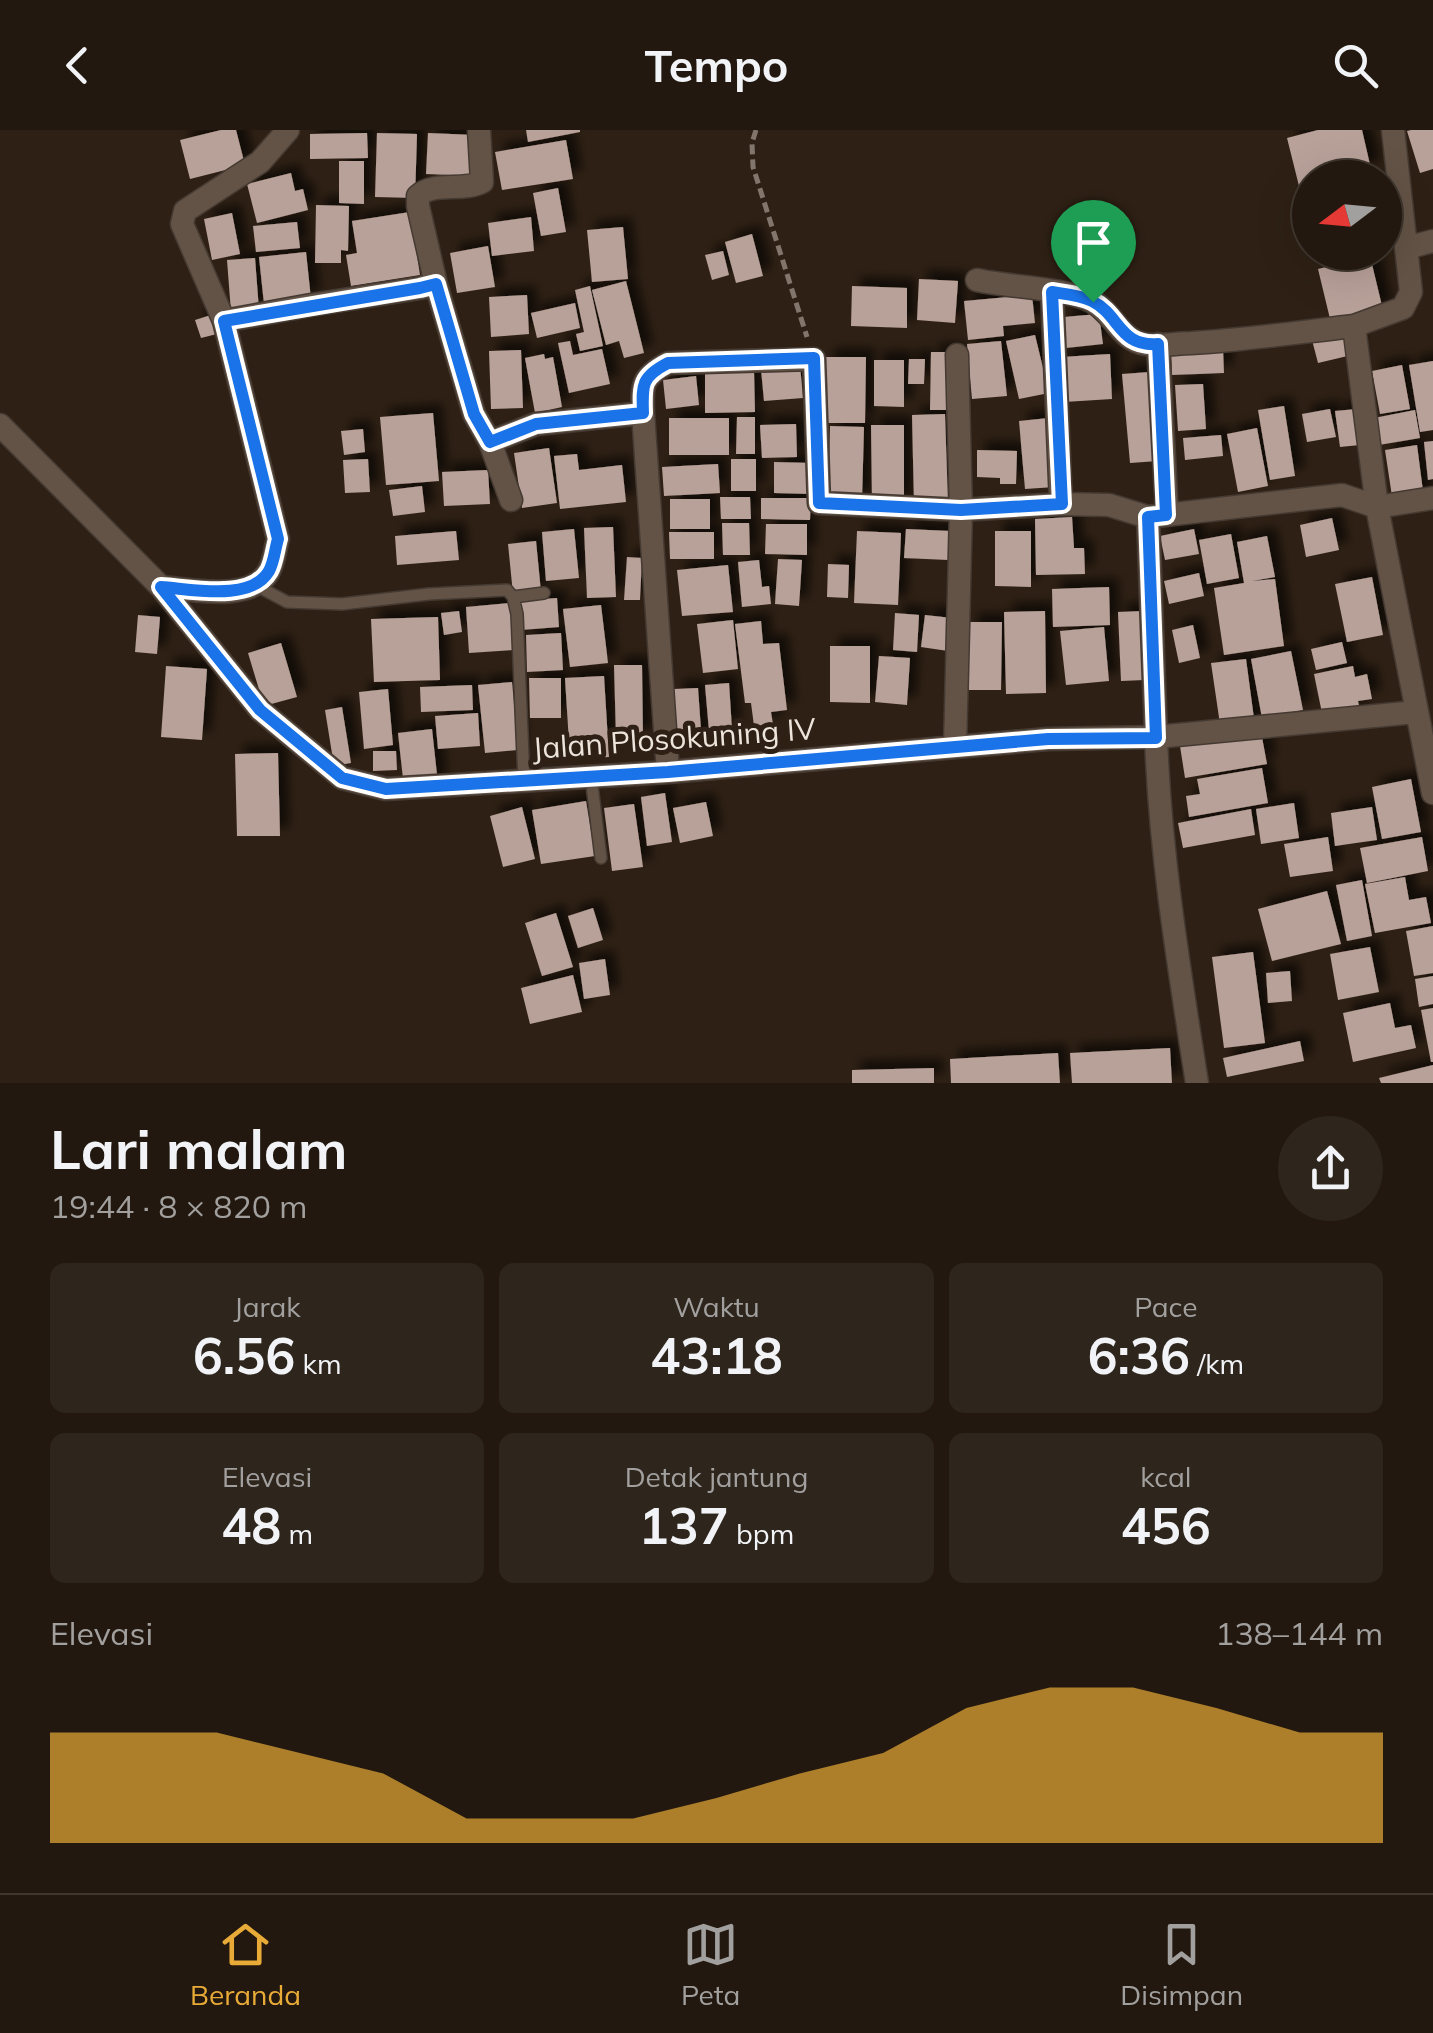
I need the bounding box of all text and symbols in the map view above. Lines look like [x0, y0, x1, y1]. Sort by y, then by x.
text: Tempo [644, 37, 789, 93]
icon: back [50, 38, 105, 93]
icon: search [1328, 38, 1383, 93]
north arrow [1292, 160, 1402, 270]
map controls [1292, 160, 1402, 270]
pin [1051, 200, 1136, 303]
icon: arrive [1066, 215, 1121, 270]
street label: Jalan Plosokuning IV [531, 709, 817, 767]
text: Lari malam [50, 1114, 347, 1183]
button: share [1278, 1116, 1383, 1221]
text: 19:44 · 8 × 820 m [50, 1186, 307, 1226]
text: Jarak [234, 1289, 301, 1324]
text: Waktu [673, 1289, 760, 1324]
text: Pace [1134, 1289, 1197, 1324]
text: 6.56 [193, 1324, 295, 1387]
text: 43:18 [650, 1324, 783, 1387]
text: 6:36 [1088, 1324, 1190, 1387]
text: km [295, 1346, 342, 1381]
text: /km [1190, 1346, 1244, 1381]
text: Elevasi [222, 1459, 312, 1494]
text: Detak jantung [625, 1459, 808, 1494]
text: kcal [1140, 1459, 1191, 1494]
text: 48 [221, 1494, 281, 1557]
text: 137 [639, 1494, 729, 1557]
text: 456 [1121, 1494, 1211, 1557]
text: m [281, 1516, 313, 1551]
text: bpm [729, 1516, 794, 1551]
text: Elevasi [50, 1613, 153, 1653]
text: 138–144 m [1215, 1613, 1383, 1653]
tab: Beranda [190, 1917, 301, 2012]
tab: Peta [681, 1917, 740, 2012]
tab: Disimpan [1120, 1917, 1243, 2012]

